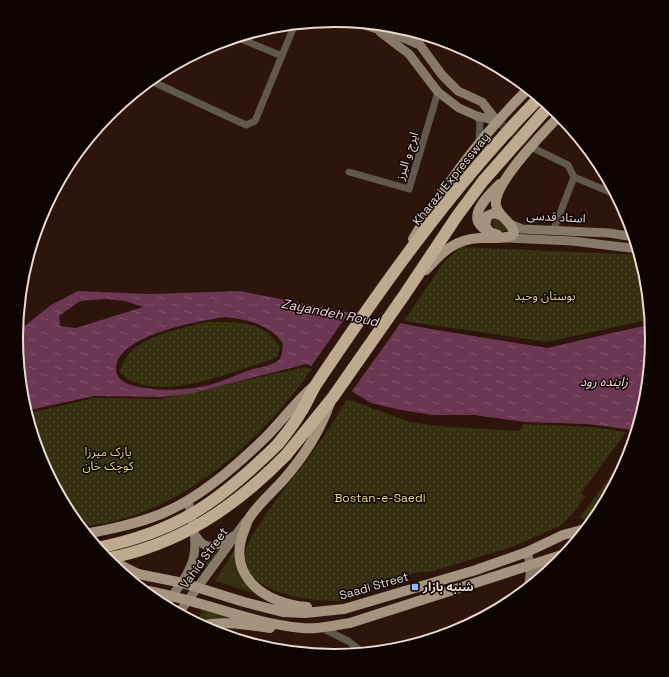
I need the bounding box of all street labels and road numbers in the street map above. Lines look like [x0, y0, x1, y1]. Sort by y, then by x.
street label: ایرج و البرز [392, 130, 423, 183]
street label: Kharazi Expressway [409, 130, 493, 228]
street label: استاد قدسی [526, 207, 586, 227]
street label: Vahid Street [176, 524, 232, 592]
street label: Saadi Street [337, 568, 411, 604]

